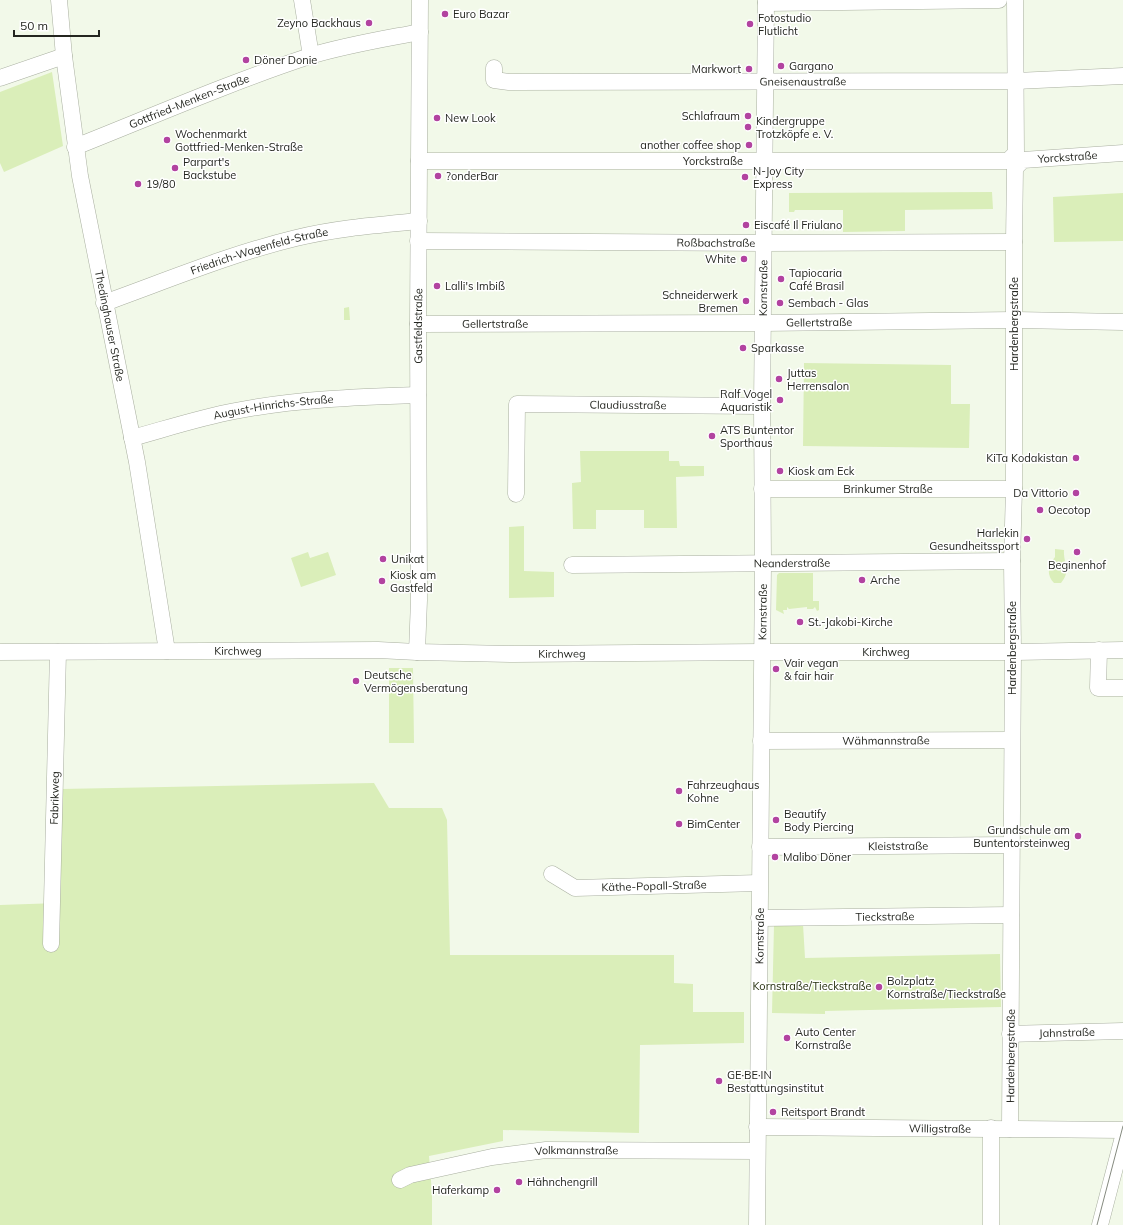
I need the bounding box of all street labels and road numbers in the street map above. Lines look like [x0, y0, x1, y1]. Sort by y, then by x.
street label: Gottfried-Menken-Straße [127, 71, 251, 131]
street label: Gneisenaustraße [759, 74, 846, 89]
street label: Yorckstraße [1036, 148, 1098, 166]
street label: Yorckstraße [682, 154, 743, 168]
street label: Friedrich-Wagenfeld-Straße [188, 225, 329, 277]
street label: Roßbachstraße [677, 235, 755, 250]
street label: Kornstraße [756, 260, 770, 316]
street label: Thedinghauser Straße [92, 269, 128, 383]
street label: Hardenbergstraße [1007, 277, 1021, 371]
street label: Gastfeldstraße [411, 288, 425, 364]
street label: Gellertstraße [786, 315, 852, 330]
street label: Gellertstraße [462, 317, 528, 331]
street label: August-Hinrichs-Straße [212, 392, 334, 422]
street label: Claudiusstraße [589, 398, 667, 412]
street label: Brinkumer Straße [843, 482, 933, 496]
street label: Neanderstraße [754, 556, 830, 570]
street label: Kornstraße [755, 584, 770, 640]
street label: Hardenbergstraße [1005, 601, 1019, 695]
street label: Kirchweg [214, 644, 262, 658]
street label: Kirchweg [862, 645, 910, 659]
street label: Kirchweg [538, 646, 586, 661]
street label: Wähmannstraße [842, 733, 930, 748]
street label: Fabrikweg [47, 771, 62, 825]
street label: Kleiststraße [868, 839, 928, 853]
street label: Käthe-Popall-Straße [601, 877, 707, 894]
street label: Kornstraße [752, 908, 767, 964]
street label: Tieckstraße [855, 909, 915, 924]
street label: Hardenbergstraße [1003, 1009, 1018, 1103]
street label: Jahnstraße [1039, 1025, 1095, 1040]
street label: Willigstraße [909, 1121, 971, 1136]
street label: Volkmannstraße [534, 1143, 618, 1158]

